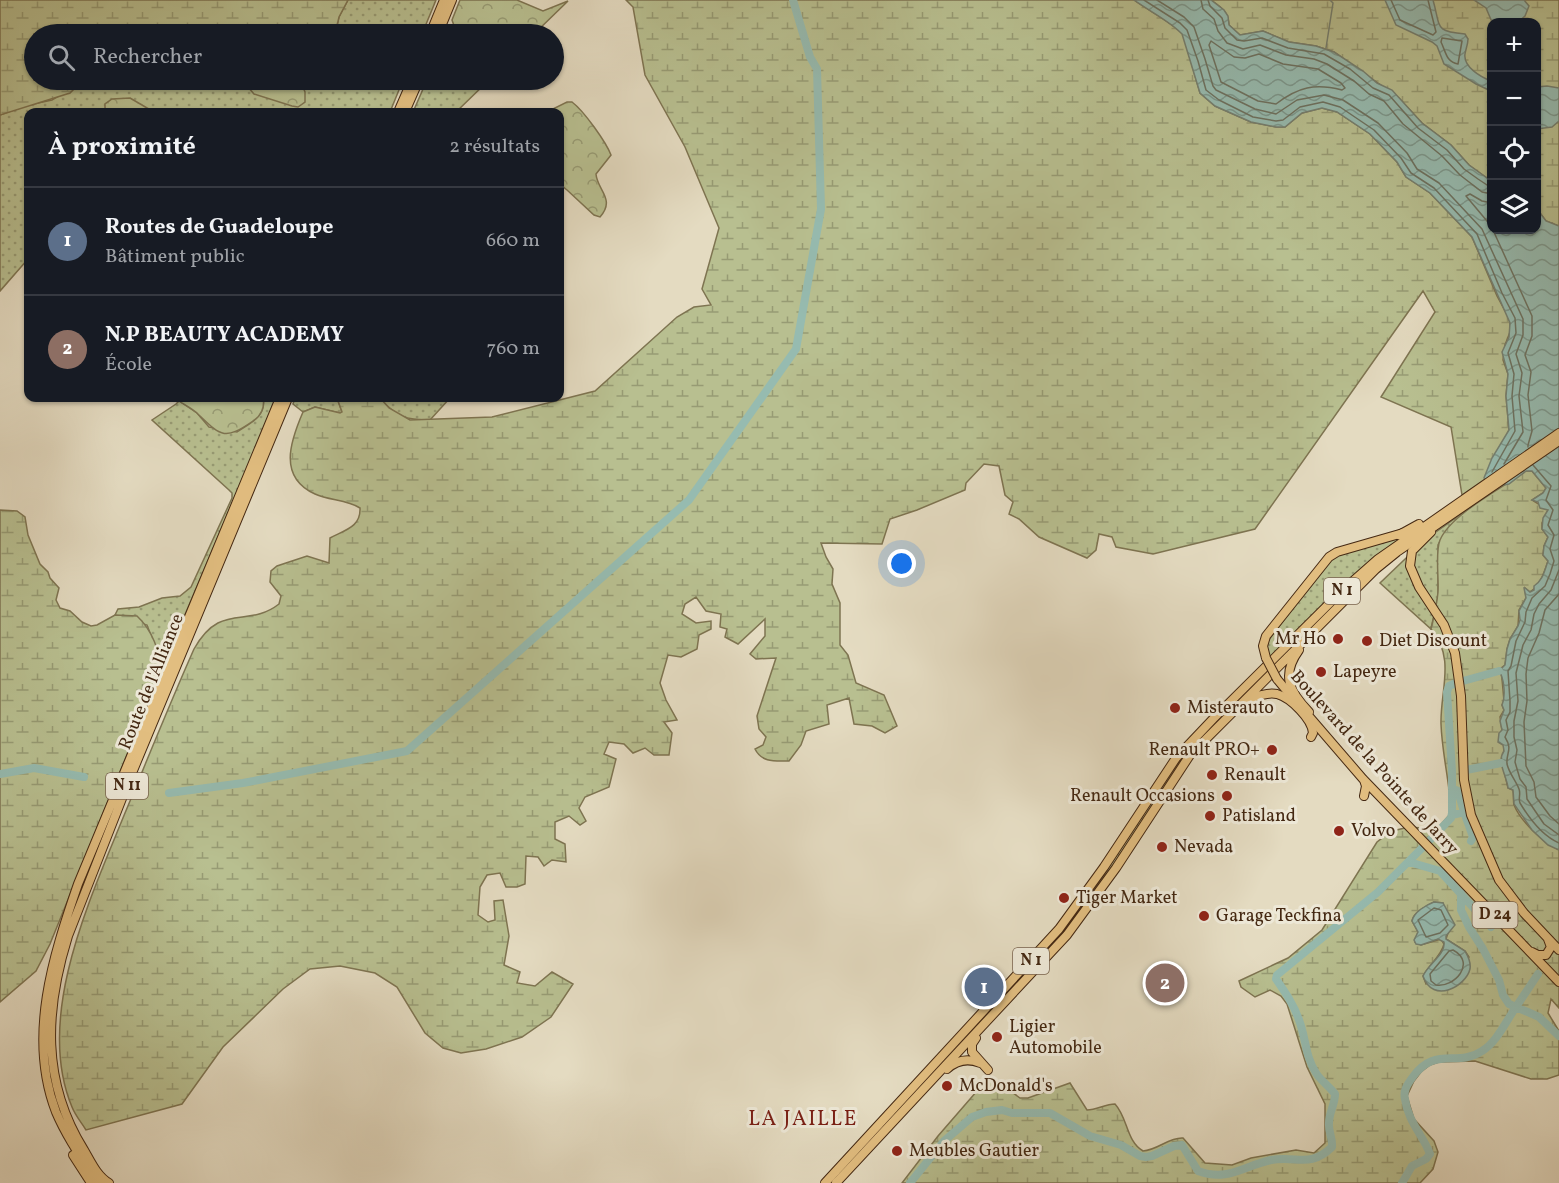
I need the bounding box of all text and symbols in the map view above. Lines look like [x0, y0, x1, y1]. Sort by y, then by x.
map controls [1487, 18, 1541, 234]
button: + [1487, 18, 1541, 72]
search box [24, 24, 564, 90]
icon: search [45, 41, 78, 74]
text: Rechercher [93, 42, 202, 73]
button: − [1487, 72, 1541, 126]
button: locate [1487, 126, 1541, 180]
text: À proximité [48, 129, 196, 165]
text: 2 résultats [449, 133, 540, 161]
button: layers [1487, 180, 1541, 234]
text: Routes de Guadeloupe [105, 212, 333, 243]
text: 1 [63, 227, 72, 255]
text: 660 m [486, 227, 540, 255]
text: Bâtiment public [105, 243, 245, 271]
text: N.P BEAUTY ACADEMY [105, 320, 344, 351]
text: 2 [62, 335, 73, 363]
text: 760 m [486, 335, 540, 363]
text: École [105, 351, 152, 379]
your location [887, 549, 916, 578]
road number: N 1 [1324, 578, 1360, 604]
street label: Route de l'Alliance [113, 610, 191, 754]
place label: Mr Ho [1275, 627, 1326, 652]
place label: Diet Discount [1379, 629, 1487, 654]
marker: Mr Ho [1331, 632, 1345, 646]
marker: Diet Discount [1360, 634, 1374, 648]
place label: Lapeyre [1333, 660, 1397, 685]
street label: Boulevard de la Pointe de Jarry [1284, 665, 1464, 861]
marker: Lapeyre [1314, 665, 1328, 679]
place label: Misterauto [1187, 696, 1274, 721]
marker: Misterauto [1168, 701, 1182, 715]
place label: Renault PRO+ [1149, 738, 1260, 763]
marker: Renault PRO+ [1265, 743, 1279, 757]
place label: Renault [1224, 763, 1286, 788]
marker: Renault [1205, 768, 1219, 782]
road number: N 11 [106, 773, 148, 799]
place label: Renault Occasions [1070, 784, 1215, 809]
marker: Renault Occasions [1220, 789, 1234, 803]
place label: Patisland [1222, 804, 1296, 829]
marker: Patisland [1203, 809, 1217, 823]
place label: Volvo [1351, 819, 1395, 844]
marker: Volvo [1332, 824, 1346, 838]
place label: Nevada [1174, 835, 1233, 860]
marker: Nevada [1155, 840, 1169, 854]
place label: Tiger Market [1076, 886, 1178, 911]
marker: Tiger Market [1057, 891, 1071, 905]
road number: D 24 [1472, 902, 1518, 928]
place label: Garage Teckfina [1216, 904, 1342, 929]
marker: Garage Teckfina [1197, 909, 1211, 923]
road number: N 1 [1013, 948, 1049, 974]
pin: 2 [1146, 960, 1184, 1006]
pin: 1 [964, 964, 1004, 1010]
place label: Ligier Automobile [1009, 1015, 1102, 1061]
marker: Ligier Automobile [990, 1030, 1004, 1044]
place label: McDonald's [959, 1074, 1053, 1099]
marker: McDonald's [940, 1079, 954, 1093]
district label: LA JAILLE [748, 1105, 858, 1134]
place label: Meubles Gautier [909, 1139, 1040, 1164]
marker: Meubles Gautier [890, 1144, 904, 1158]

